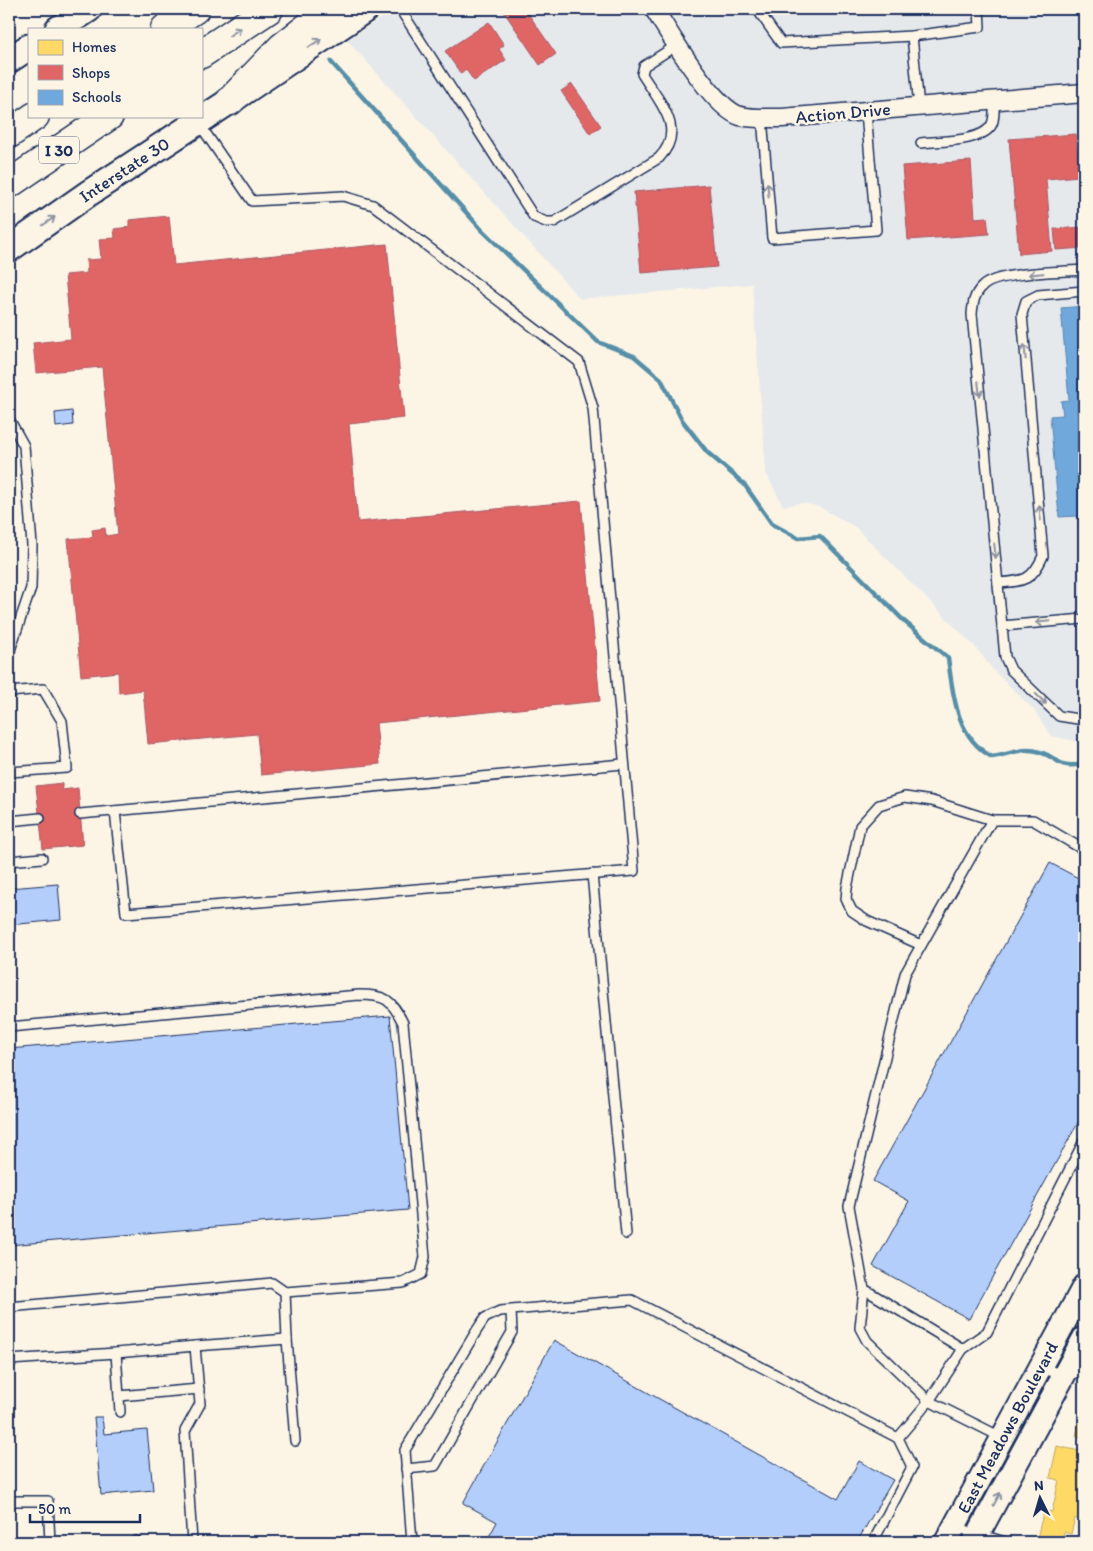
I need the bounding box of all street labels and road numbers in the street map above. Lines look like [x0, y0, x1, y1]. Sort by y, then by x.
street label: Action Drive [795, 98, 891, 128]
street label: Interstate 30 [75, 132, 174, 207]
road number: I 30 [39, 136, 79, 164]
street label: East Meadows Boulevard [952, 1338, 1063, 1517]

